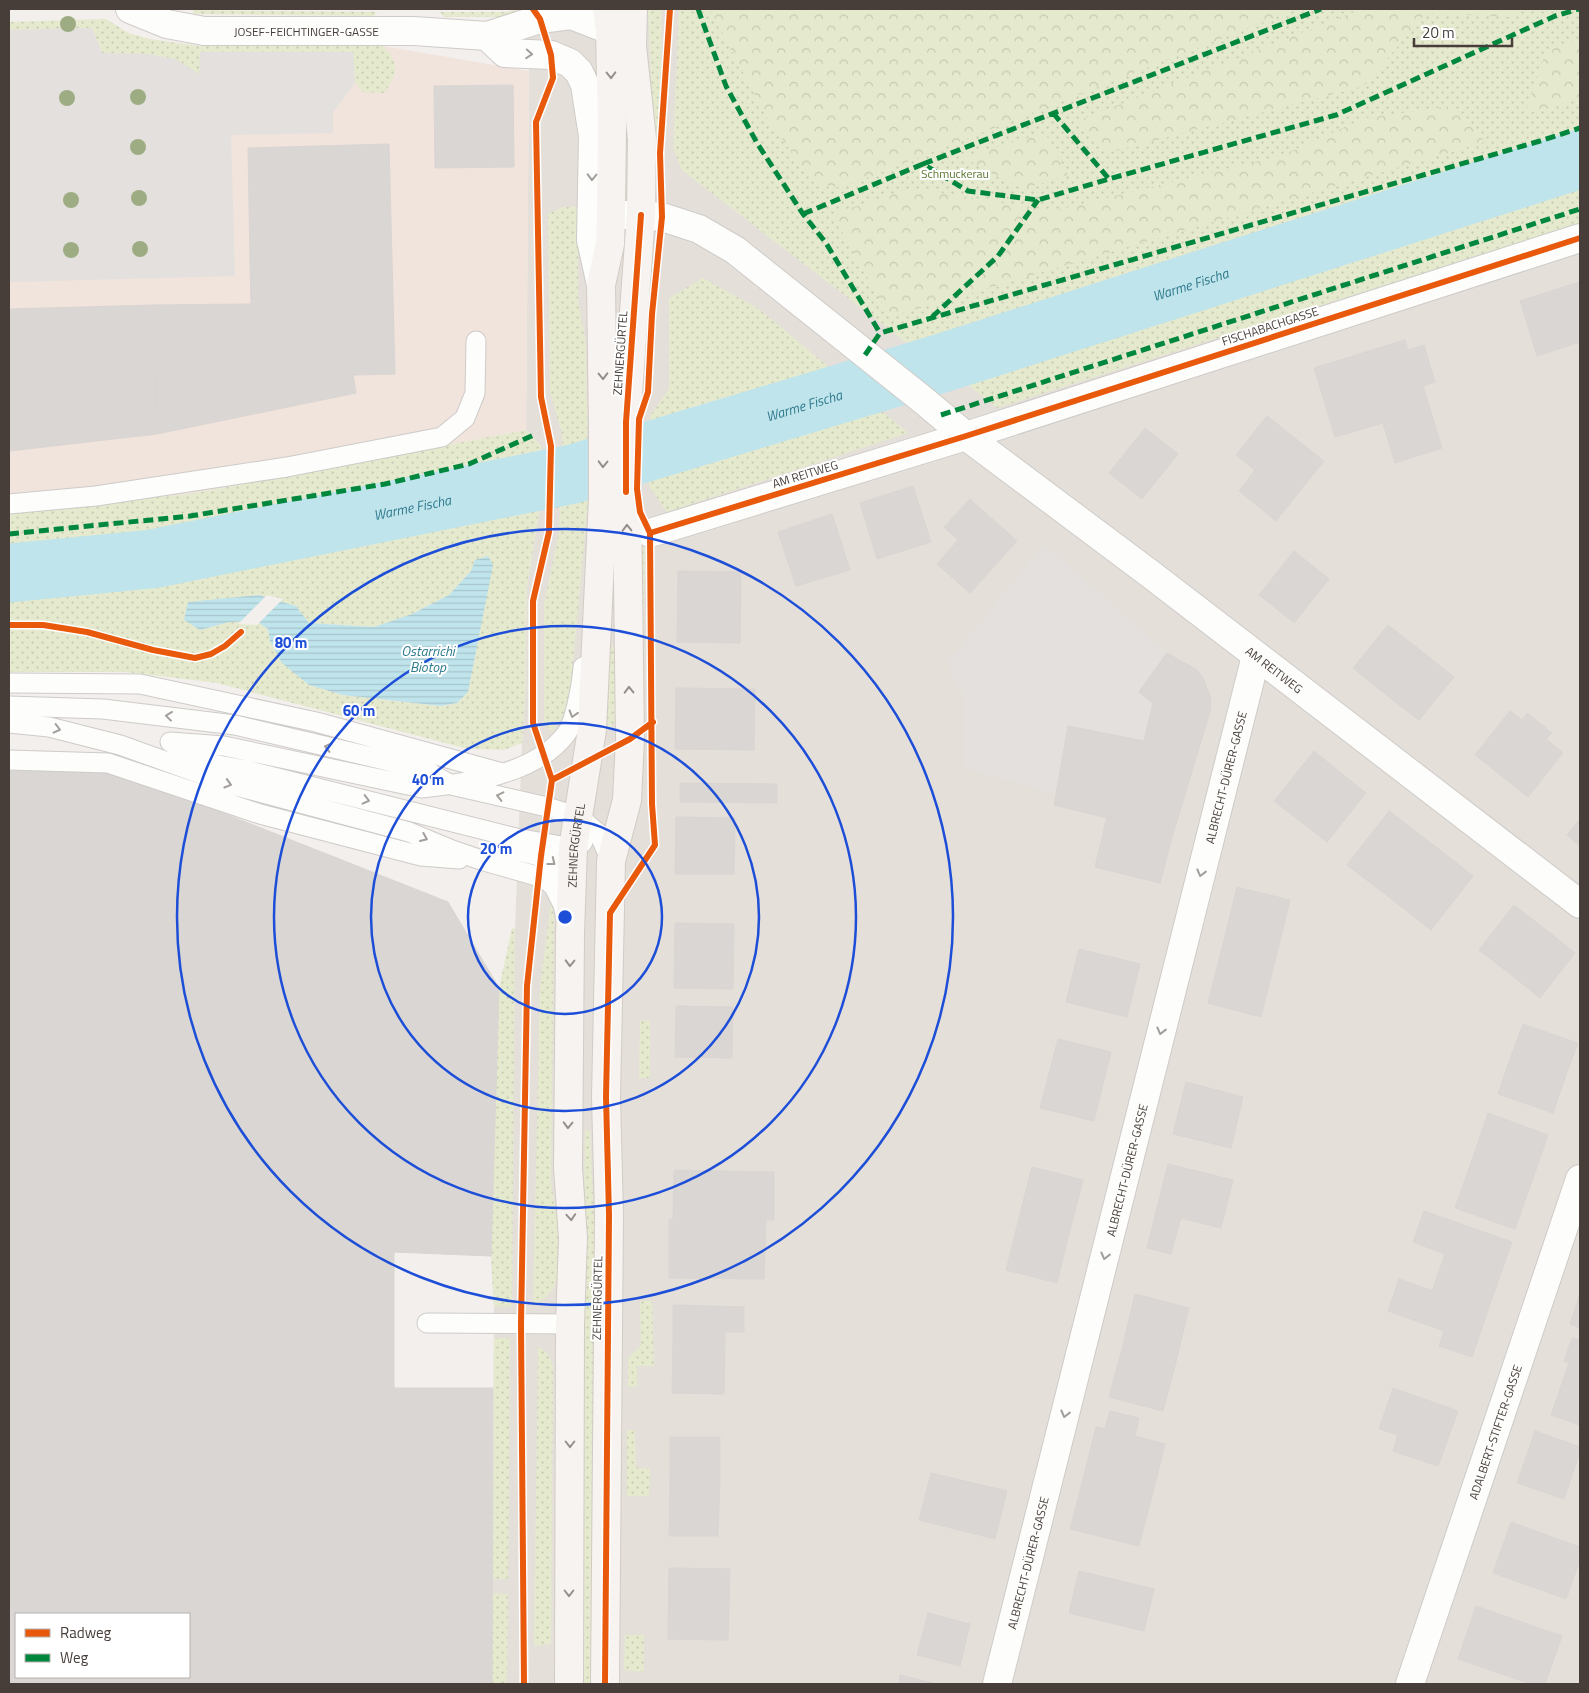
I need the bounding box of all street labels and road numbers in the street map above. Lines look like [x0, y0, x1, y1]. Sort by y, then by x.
street label: JOSEF-FEICHTINGER-GASSE [234, 22, 379, 41]
street label: FISCHABACHGASSE [1219, 301, 1321, 351]
street label: ZEHNERGÜRTEL [608, 310, 632, 396]
street label: AM REITWEG [770, 455, 840, 493]
street label: AM REITWEG [1242, 641, 1307, 698]
street label: ALBRECHT-DÜRER-GASSE [1200, 709, 1251, 846]
street label: ZEHNERGÜRTEL [562, 802, 590, 888]
street label: ALBRECHT-DÜRER-GASSE [1101, 1101, 1152, 1238]
street label: ZEHNERGÜRTEL [587, 1255, 607, 1340]
street label: ADALBERT-STIFTER-GASSE [1463, 1362, 1527, 1502]
street label: ALBRECHT-DÜRER-GASSE [1002, 1494, 1053, 1631]

